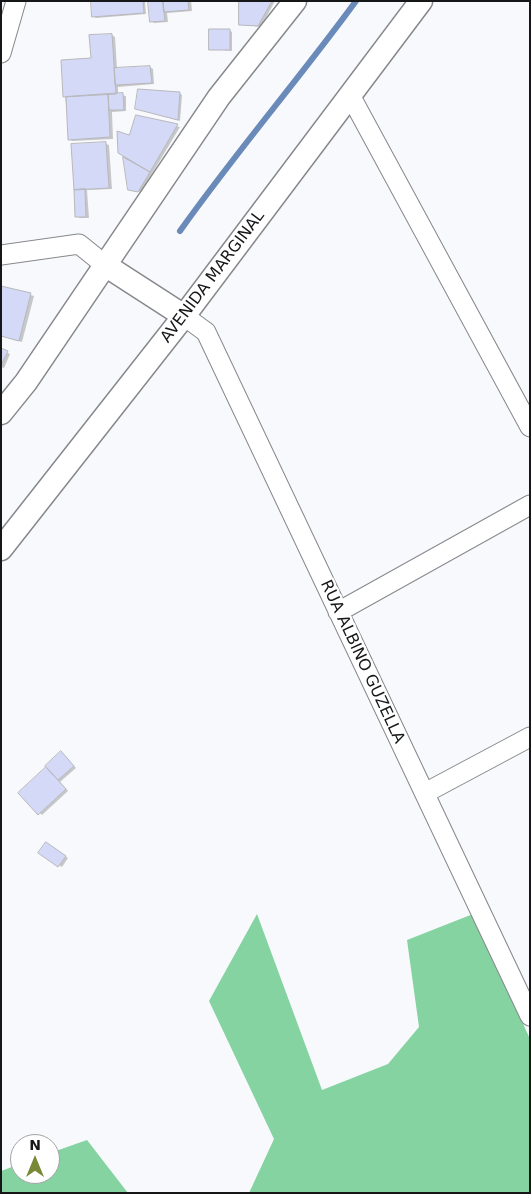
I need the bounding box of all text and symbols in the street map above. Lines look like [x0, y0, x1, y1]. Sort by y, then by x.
street label: AVENIDA MARGINAL [157, 207, 269, 347]
street label: RUA ALBINO GUZELLA [316, 577, 408, 747]
north arrow [10, 1134, 60, 1184]
text: N [29, 1137, 41, 1153]

